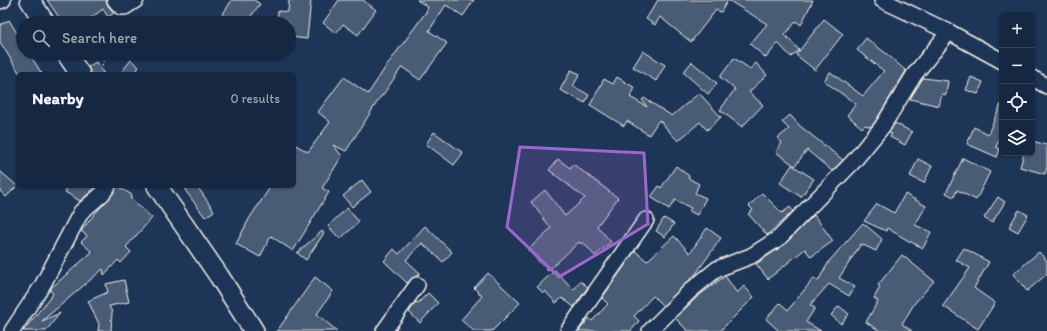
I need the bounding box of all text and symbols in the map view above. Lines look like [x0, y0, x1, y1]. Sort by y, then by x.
map controls [999, 12, 1035, 156]
button: + [999, 12, 1035, 48]
search box [16, 16, 296, 60]
icon: search [30, 27, 52, 49]
text: Search here [62, 29, 137, 47]
button: − [999, 48, 1035, 84]
button: locate [999, 84, 1035, 120]
text: Nearby [32, 88, 84, 108]
text: 0 results [230, 91, 280, 106]
button: layers [999, 120, 1035, 156]

